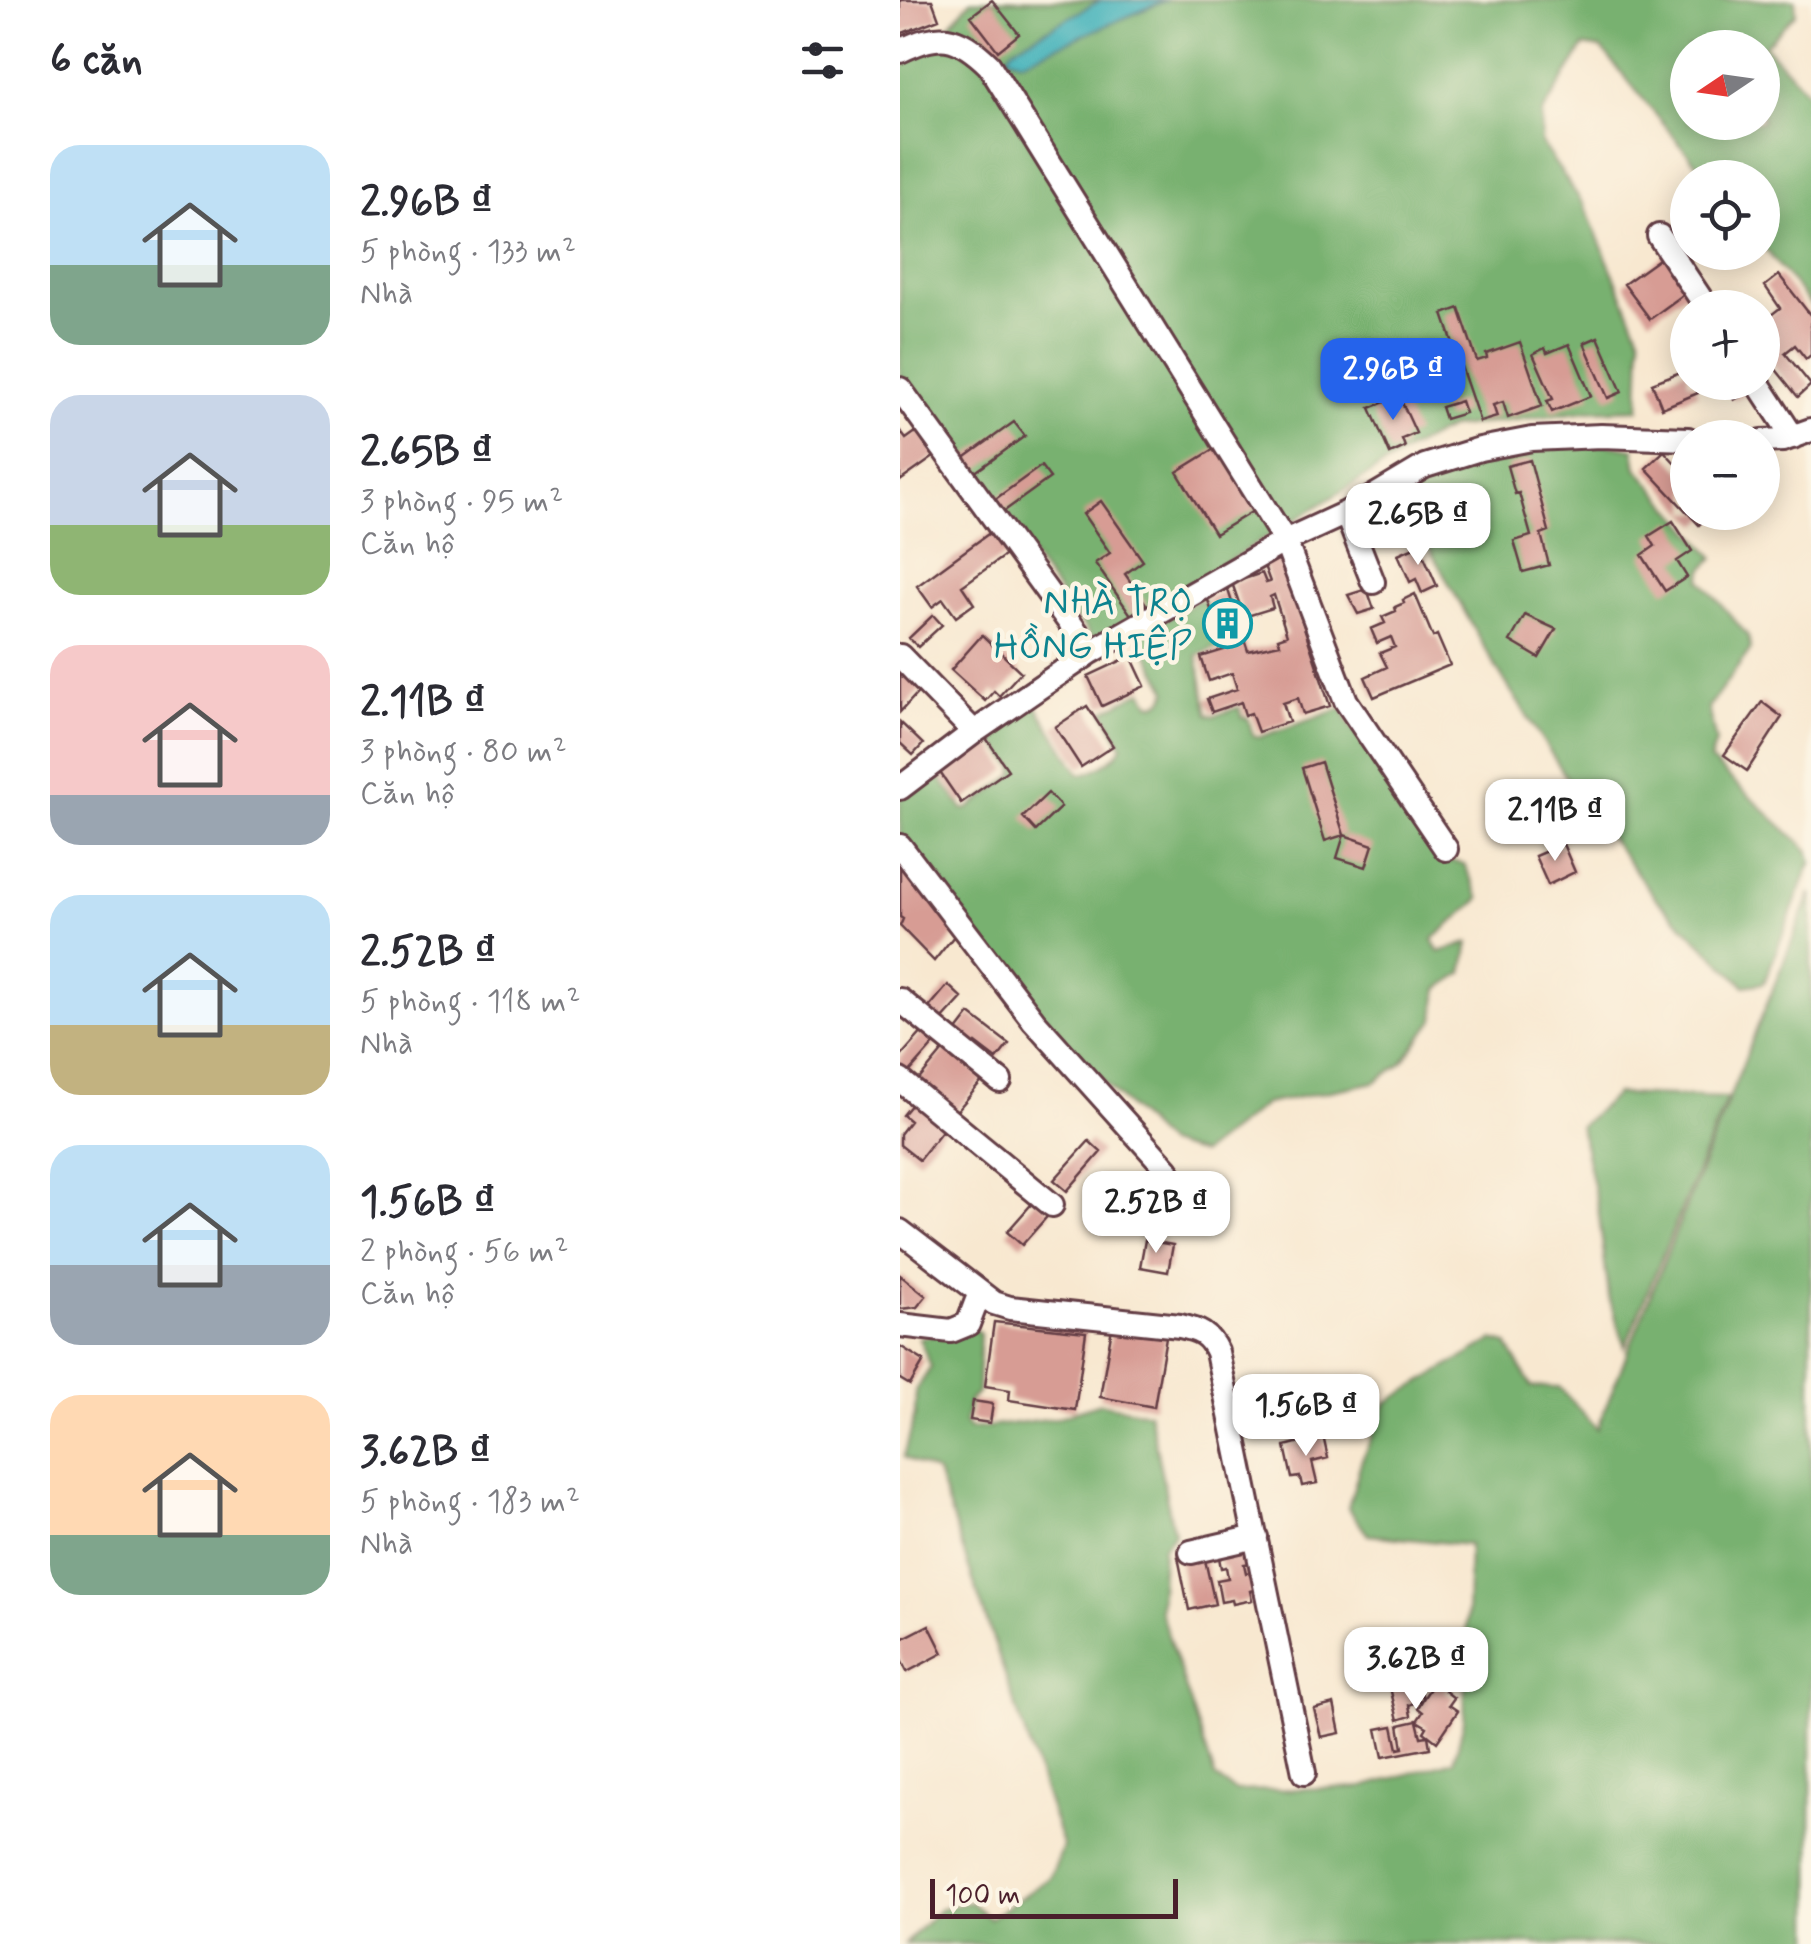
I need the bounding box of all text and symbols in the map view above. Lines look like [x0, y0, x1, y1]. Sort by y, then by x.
north arrow [1670, 30, 1780, 140]
map controls [1670, 30, 1780, 530]
text: 6 căn [50, 33, 143, 88]
icon: filters [795, 33, 850, 88]
button: locate [1670, 160, 1780, 270]
text: 2.96B ₫ [360, 176, 493, 231]
icon: home [130, 185, 250, 305]
text: 5 phòng · 133 m² [360, 231, 576, 273]
text: Nhà [360, 273, 413, 315]
button: + [1670, 290, 1780, 400]
pin: 2.96B ₫ [1301, 338, 1485, 423]
text: 2.96B ₫ [1342, 349, 1444, 391]
button: − [1670, 420, 1780, 530]
text: 2.65B ₫ [360, 426, 493, 481]
icon: home [130, 435, 250, 555]
text: 3 phòng · 95 m² [360, 481, 563, 523]
pin: 2.65B ₫ [1326, 483, 1510, 568]
text: 2.65B ₫ [1367, 494, 1469, 536]
text: Căn hộ [360, 523, 456, 565]
place label: NHÀ TRỌ HỒNG HIỆP [994, 579, 1192, 672]
building icon: NHÀ TRỌ HỒNG HIỆP [1201, 597, 1253, 649]
text: 2.11B ₫ [360, 676, 486, 731]
icon: home [130, 685, 250, 805]
text: 3 phòng · 80 m² [360, 731, 567, 773]
text: Căn hộ [360, 773, 456, 815]
pin: 2.11B ₫ [1463, 779, 1647, 864]
text: 2.11B ₫ [1507, 790, 1603, 832]
text: 2.52B ₫ [360, 926, 496, 981]
icon: home [130, 935, 250, 1055]
text: 5 phòng · 118 m² [360, 981, 580, 1023]
text: Nhà [360, 1023, 413, 1065]
pin: 2.52B ₫ [1064, 1171, 1248, 1256]
text: 1.56B ₫ [360, 1176, 495, 1231]
text: 2.52B ₫ [1104, 1182, 1208, 1224]
icon: home [130, 1185, 250, 1305]
text: 2 phòng · 56 m² [360, 1231, 568, 1273]
text: Căn hộ [360, 1273, 456, 1315]
pin: 1.56B ₫ [1214, 1374, 1398, 1459]
text: 1.56B ₫ [1254, 1385, 1358, 1427]
text: 3.62B ₫ [360, 1426, 491, 1481]
icon: home [130, 1435, 250, 1555]
text: 5 phòng · 183 m² [360, 1481, 580, 1523]
text: Nhà [360, 1523, 413, 1565]
pin: 3.62B ₫ [1324, 1627, 1508, 1712]
text: 3.62B ₫ [1366, 1638, 1466, 1680]
scale bar [930, 1874, 1178, 1918]
text: 100 m [945, 1878, 1020, 1915]

